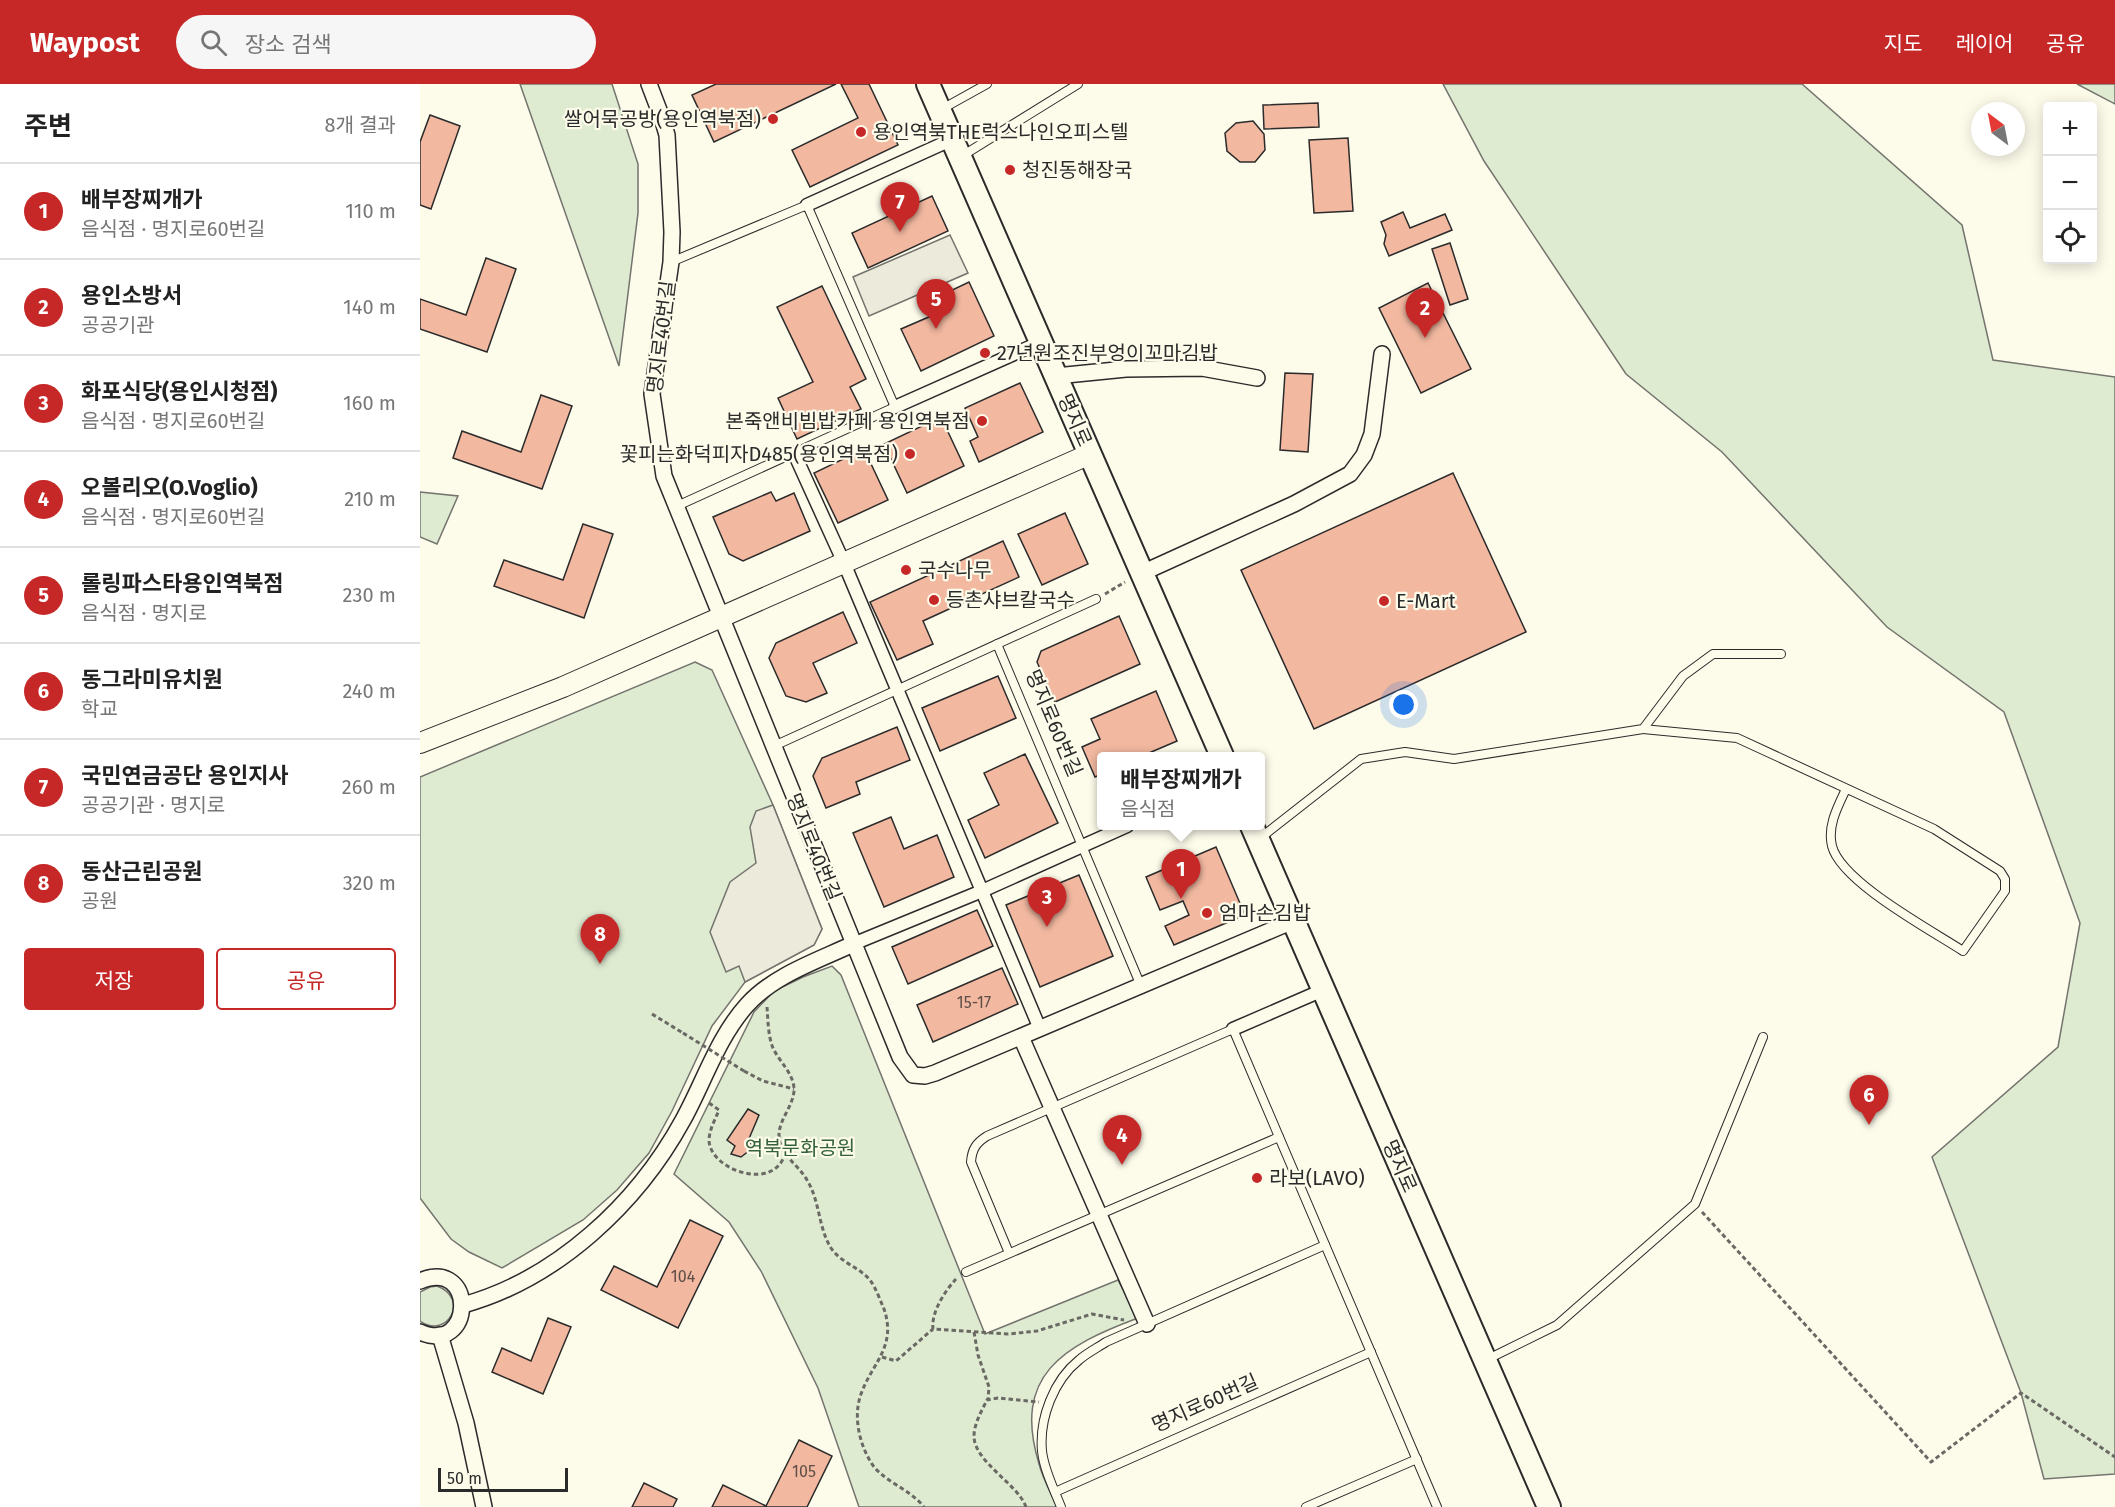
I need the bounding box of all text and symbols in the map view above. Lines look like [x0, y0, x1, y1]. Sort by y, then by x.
search box [176, 15, 596, 69]
text: Waypost [30, 26, 140, 59]
icon: search [197, 26, 230, 59]
text: 장소 검색 [245, 31, 332, 58]
text: 지도 [1884, 31, 1922, 57]
text: 레이어 [1955, 31, 2013, 57]
text: 공유 [2046, 31, 2085, 57]
north arrow [1971, 102, 2025, 156]
map controls [2043, 102, 2097, 264]
button: + [2043, 102, 2097, 156]
place label: 쌀어묵공방(용인역북점) [564, 107, 761, 131]
text: 주변 [24, 111, 72, 142]
marker: 쌀어묵공방(용인역북점) [766, 112, 780, 126]
text: 8개 결과 [324, 113, 396, 137]
place label: 용인역북THE럭스나인오피스텔 [873, 120, 1128, 144]
marker: 용인역북THE럭스나인오피스텔 [854, 125, 868, 139]
button: − [2043, 156, 2097, 210]
place label: 청진동해장국 [1022, 158, 1132, 182]
marker: 청진동해장국 [1003, 163, 1017, 177]
pin: 7 [880, 182, 920, 232]
text: 배부장찌개가 [81, 186, 202, 213]
text: 1 [39, 199, 48, 223]
text: 110 m [345, 199, 396, 223]
button: locate [2043, 210, 2097, 264]
text: 음식점 · 명지로60번길 [81, 217, 265, 241]
street label: 명지로40번길 [642, 279, 680, 395]
pin: 5 [916, 280, 956, 329]
text: 용인소방서 [81, 282, 182, 309]
pin: 2 [1406, 288, 1444, 338]
text: 2 [38, 295, 49, 319]
text: 140 m [343, 295, 396, 319]
text: 공공기관 [81, 313, 155, 337]
place label: 27년원조진부엉이꼬마김밥 [997, 341, 1218, 365]
marker: 27년원조진부엉이꼬마김밥 [978, 346, 992, 360]
text: 화포식당(용인시청점) [81, 378, 277, 405]
street label: 명지로 [1053, 390, 1097, 450]
text: 3 [38, 391, 49, 415]
text: 160 m [343, 391, 396, 415]
text: 음식점 · 명지로60번길 [81, 409, 265, 433]
place label: 본죽앤비빔밥카페 용인역북점 [726, 409, 970, 433]
marker: 본죽앤비빔밥카페 용인역북점 [975, 414, 989, 428]
place label: 꽃피는화덕피자D485(용인역북점) [620, 442, 898, 466]
marker: 꽃피는화덕피자D485(용인역북점) [903, 447, 917, 461]
text: 오볼리오(O.Voglio) [81, 474, 258, 501]
text: 4 [38, 487, 49, 511]
text: 210 m [344, 487, 396, 511]
text: 음식점 · 명지로60번길 [81, 505, 265, 529]
place label: 국수나무 [918, 558, 992, 582]
marker: 국수나무 [899, 563, 913, 577]
text: 롤링파스타용인역북점 [81, 570, 283, 597]
text: 5 [38, 583, 49, 607]
text: 230 m [343, 583, 396, 607]
place label: 등촌샤브칼국수 [946, 588, 1075, 612]
place label: E-Mart [1396, 589, 1457, 613]
marker: 등촌샤브칼국수 [927, 593, 941, 607]
marker: E-Mart [1377, 594, 1391, 608]
text: 음식점 · 명지로 [81, 601, 207, 625]
text: 동그라미유치원 [81, 666, 223, 693]
street label: 명지로60번길 [1021, 666, 1087, 780]
text: 6 [38, 679, 49, 703]
text: 240 m [342, 679, 396, 703]
your location [1389, 690, 1418, 719]
text: 학교 [81, 697, 118, 721]
popup [1097, 752, 1265, 830]
text: 국민연금공단 용인지사 [81, 762, 289, 789]
text: 배부장찌개가 [1120, 766, 1242, 793]
text: 7 [39, 775, 48, 799]
text: 260 m [342, 775, 396, 799]
street label: 명지로40번길 [782, 790, 846, 904]
text: 공공기관 · 명지로 [81, 793, 225, 817]
text: 음식점 [1120, 797, 1175, 821]
pin: 1 [1162, 850, 1200, 899]
text: 동산근린공원 [81, 858, 202, 885]
text: 8 [38, 871, 49, 895]
text: 320 m [343, 871, 396, 895]
pin: 3 [1028, 878, 1066, 927]
text: 공원 [81, 889, 118, 913]
place label: 엄마손김밥 [1219, 901, 1311, 925]
marker: 엄마손김밥 [1200, 906, 1214, 920]
pin: 8 [580, 914, 620, 964]
button: 저장 [24, 948, 204, 1010]
button: 공유 [216, 948, 396, 1010]
house number: 15-17 [957, 993, 991, 1012]
pin: 6 [1850, 1076, 1888, 1125]
pin: 4 [1102, 1116, 1142, 1165]
park label: 역북문화공원 [745, 1136, 855, 1160]
street label: 명지로 [1378, 1136, 1422, 1196]
place label: 라보(LAVO) [1269, 1166, 1365, 1190]
marker: 라보(LAVO) [1250, 1171, 1264, 1185]
house number: 104 [671, 1267, 696, 1286]
street label: 명지로60번길 [1148, 1369, 1262, 1437]
house number: 105 [792, 1462, 816, 1481]
scale bar [438, 1465, 568, 1492]
text: 50 m [447, 1469, 482, 1488]

